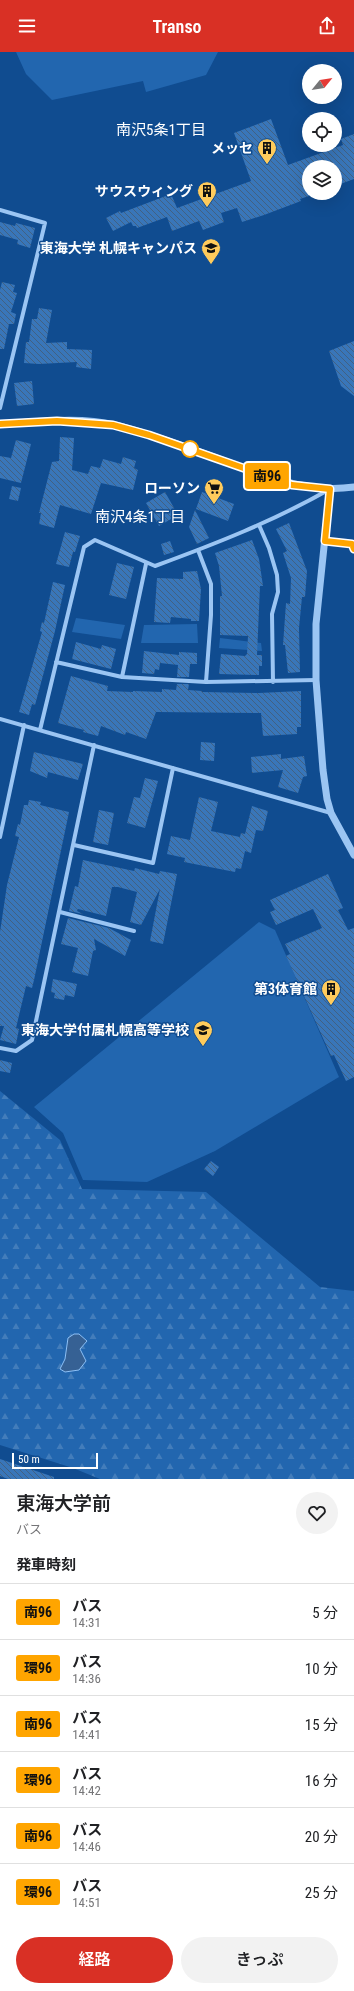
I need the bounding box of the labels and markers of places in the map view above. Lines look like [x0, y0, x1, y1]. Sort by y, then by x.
building icon: メッセ [256, 137, 278, 165]
place label: メッセ [211, 140, 253, 156]
building icon: サウスウィング [196, 180, 218, 208]
place label: サウスウィング [95, 183, 193, 199]
school or university icon: 東海大学 札幌キャンパス [200, 237, 222, 265]
place label: 東海大学 札幌キャンパス [40, 240, 197, 256]
unlabelled marker [181, 440, 199, 458]
supermarket icon: ローソン [203, 477, 225, 505]
place label: ローソン [144, 480, 200, 496]
building icon: 第3体育館 [320, 978, 342, 1006]
place label: 第3体育館 [254, 981, 317, 997]
school or university icon: 東海大学付属札幌高等学校 [192, 1019, 214, 1047]
place label: 東海大学付属札幌高等学校 [21, 1022, 189, 1038]

